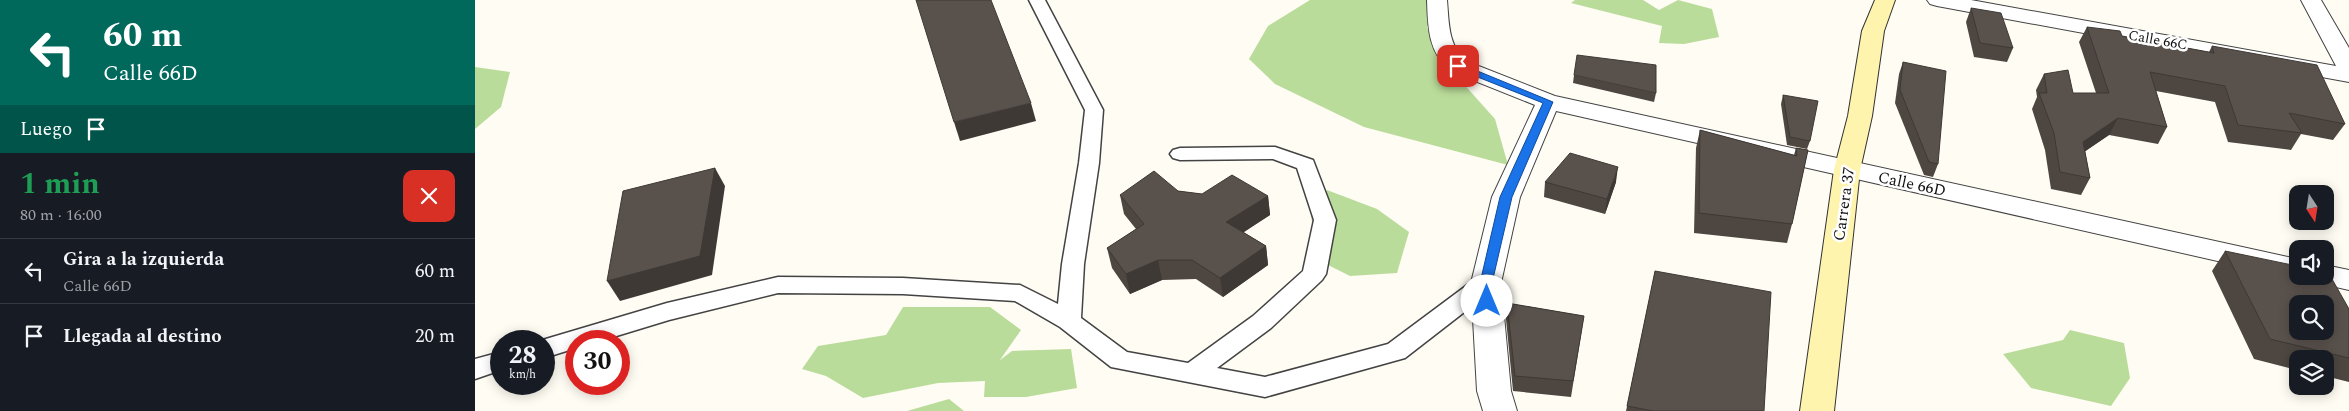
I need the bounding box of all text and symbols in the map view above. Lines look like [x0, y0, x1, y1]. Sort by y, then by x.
text: 60 m [103, 9, 183, 62]
icon: left [20, 20, 85, 85]
street label: Calle 66C [2127, 24, 2189, 56]
pin [1437, 45, 1479, 87]
icon: arrive [1444, 52, 1472, 80]
text: Calle 66D [103, 57, 198, 90]
text: Luego [20, 115, 72, 144]
icon: arrive [82, 115, 110, 143]
text: 1 min [20, 161, 100, 207]
street label: Calle 66D [1876, 165, 1948, 203]
street label: Carrera 37 [1827, 166, 1861, 242]
button: close [403, 170, 455, 222]
north arrow [2289, 185, 2334, 230]
map controls [2289, 185, 2334, 395]
text: 80 m · 16:00 [20, 203, 102, 227]
button: sound [2289, 240, 2334, 285]
text: Gira a la izquierda [63, 245, 224, 274]
icon: left [20, 257, 48, 285]
text: 60 m [415, 257, 455, 286]
text: Calle 66D [63, 274, 132, 298]
position arrow [1460, 274, 1512, 326]
button: search [2289, 295, 2334, 340]
icon: arrive [20, 322, 48, 350]
text: Llegada al destino [63, 322, 222, 351]
text: 20 m [415, 322, 455, 351]
speed limit sign: 30 [565, 330, 630, 395]
text: 28 [508, 337, 537, 375]
button: layers [2289, 350, 2334, 395]
text: km/h [509, 365, 536, 384]

